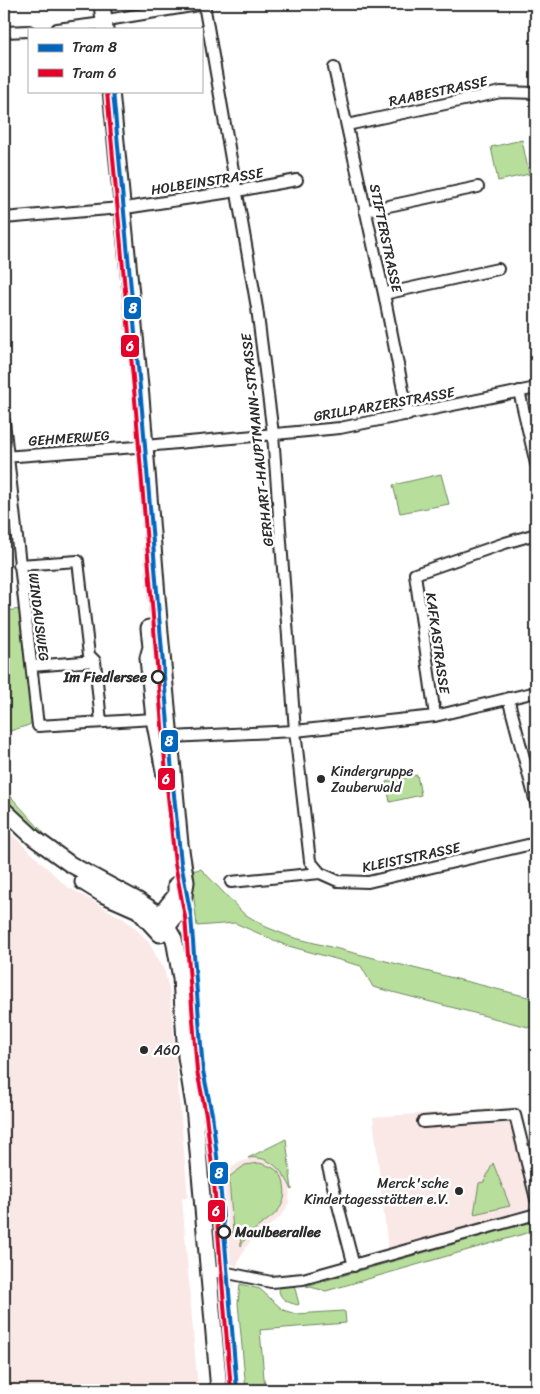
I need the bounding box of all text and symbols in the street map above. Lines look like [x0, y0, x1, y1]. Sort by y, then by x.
legend [28, 28, 202, 92]
text: Tram 8 [72, 34, 117, 60]
text: Tram 6 [72, 60, 117, 86]
street label: RAABESTRASSE [386, 69, 491, 114]
street label: HOLBEINSTRASSE [149, 160, 266, 203]
street label: STIFTERSTRASSE [362, 182, 409, 296]
line badge: 8 [123, 296, 142, 320]
text: 8 [128, 296, 138, 321]
street label: GERHART-HAUPTMANN-STRASSE [234, 331, 281, 548]
line badge: 6 [120, 334, 140, 358]
text: 6 [125, 334, 134, 359]
street label: GRILLPARZERSTRASSE [312, 380, 458, 429]
street label: GEHMERWEG [28, 423, 111, 454]
street label: WINDAUSWEG [21, 571, 56, 663]
street label: KAFKASTRASSE [418, 591, 457, 696]
place label: Im Fiedlersee [63, 665, 148, 690]
marker: Im Fiedlersee [151, 670, 165, 684]
line badge: 8 [160, 729, 179, 753]
text: 8 [164, 729, 174, 754]
place label: Kindergruppe Zauberwald [331, 759, 414, 800]
line badge: 6 [157, 767, 176, 791]
text: 6 [161, 767, 170, 792]
marker: Kindergruppe Zauberwald [315, 773, 327, 785]
street label: KLEISTSTRASSE [360, 835, 464, 880]
place label: A60 [153, 1038, 180, 1063]
marker: A60 [138, 1044, 150, 1056]
line badge: 8 [209, 1161, 229, 1185]
text: 8 [214, 1161, 224, 1186]
place label: Merck'sche Kindertagesstätten e.V. [304, 1171, 449, 1212]
marker: Merck'sche Kindertagesstätten e.V. [453, 1185, 465, 1197]
line badge: 6 [207, 1199, 226, 1223]
text: 6 [211, 1199, 220, 1224]
place label: Maulbeerallee [234, 1220, 322, 1245]
marker: Maulbeerallee [217, 1225, 231, 1239]

